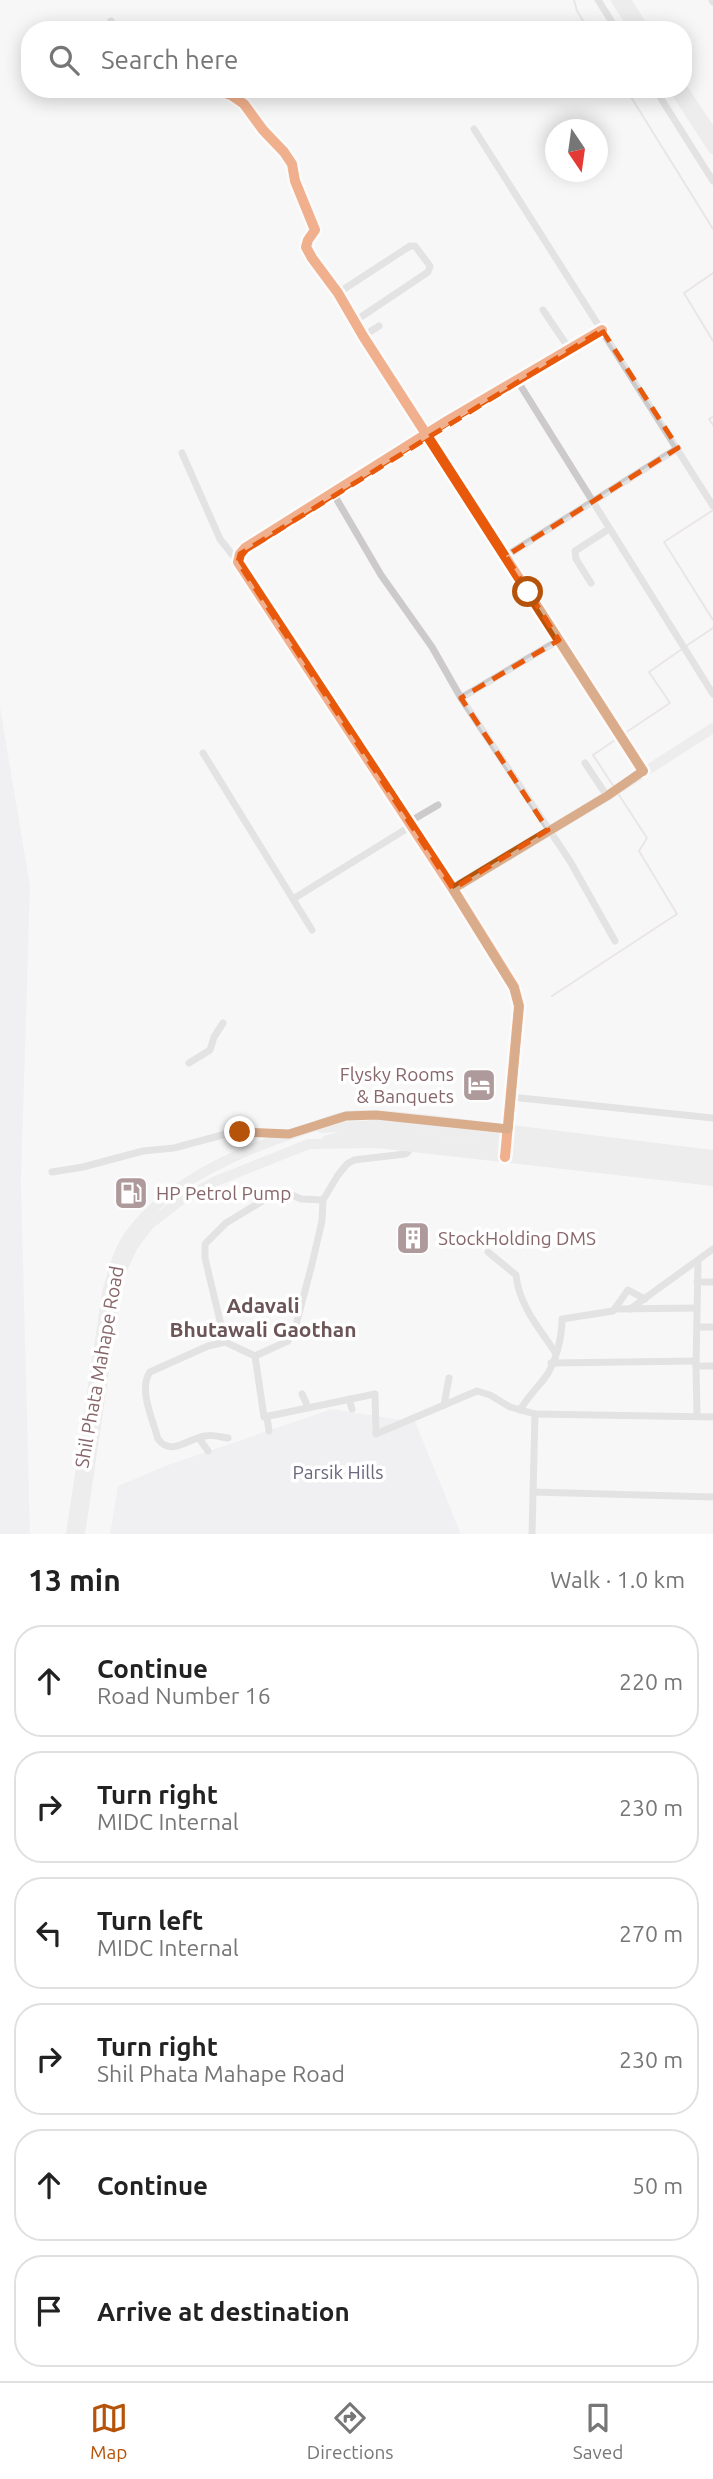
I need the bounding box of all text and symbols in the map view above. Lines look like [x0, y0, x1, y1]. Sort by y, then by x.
search box [21, 21, 692, 98]
icon: search [45, 41, 83, 79]
text: Search here [101, 45, 238, 74]
north arrow [545, 119, 608, 182]
route start [512, 576, 543, 607]
place label: Flysky Rooms & Banquets [340, 1063, 454, 1107]
hotel icon: Flysky Rooms & Banquets [460, 1066, 498, 1104]
route end [224, 1116, 255, 1147]
fuel station icon: HP Petrol Pump [112, 1174, 150, 1212]
place label: HP Petrol Pump [156, 1182, 291, 1204]
building icon: StockHolding DMS [394, 1219, 432, 1257]
place label: StockHolding DMS [438, 1227, 596, 1249]
street label: Shil Phata Mahape Road [70, 1264, 128, 1470]
district label: Adavali Bhutawali Gaothan [170, 1293, 356, 1341]
park label: Parsik Hills [292, 1461, 384, 1483]
text: 13 min [28, 1563, 121, 1597]
text: Walk · 1.0 km [550, 1567, 685, 1592]
text: Continue [97, 1654, 208, 1683]
icon: ahead [30, 1662, 68, 1700]
text: 220 m [619, 1669, 683, 1694]
text: Road Number 16 [97, 1683, 271, 1708]
text: Turn right [97, 1780, 218, 1809]
icon: right [30, 1788, 68, 1826]
text: 230 m [619, 1795, 683, 1820]
text: MIDC Internal [97, 1809, 239, 1834]
text: Turn left [97, 1906, 203, 1935]
icon: left [30, 1914, 68, 1952]
text: 270 m [619, 1921, 683, 1946]
text: MIDC Internal [97, 1935, 239, 1960]
text: Turn right [97, 2032, 218, 2061]
icon: right [30, 2040, 68, 2078]
text: 230 m [619, 2047, 683, 2072]
text: Shil Phata Mahape Road [97, 2061, 345, 2086]
icon: ahead [30, 2166, 68, 2204]
text: Continue [97, 2171, 208, 2200]
text: 50 m [632, 2173, 683, 2198]
icon: arrive [30, 2292, 68, 2330]
text: Arrive at destination [97, 2297, 350, 2326]
tab: Map [90, 2399, 128, 2463]
tab: Directions [307, 2399, 394, 2463]
tab: Saved [573, 2399, 623, 2463]

